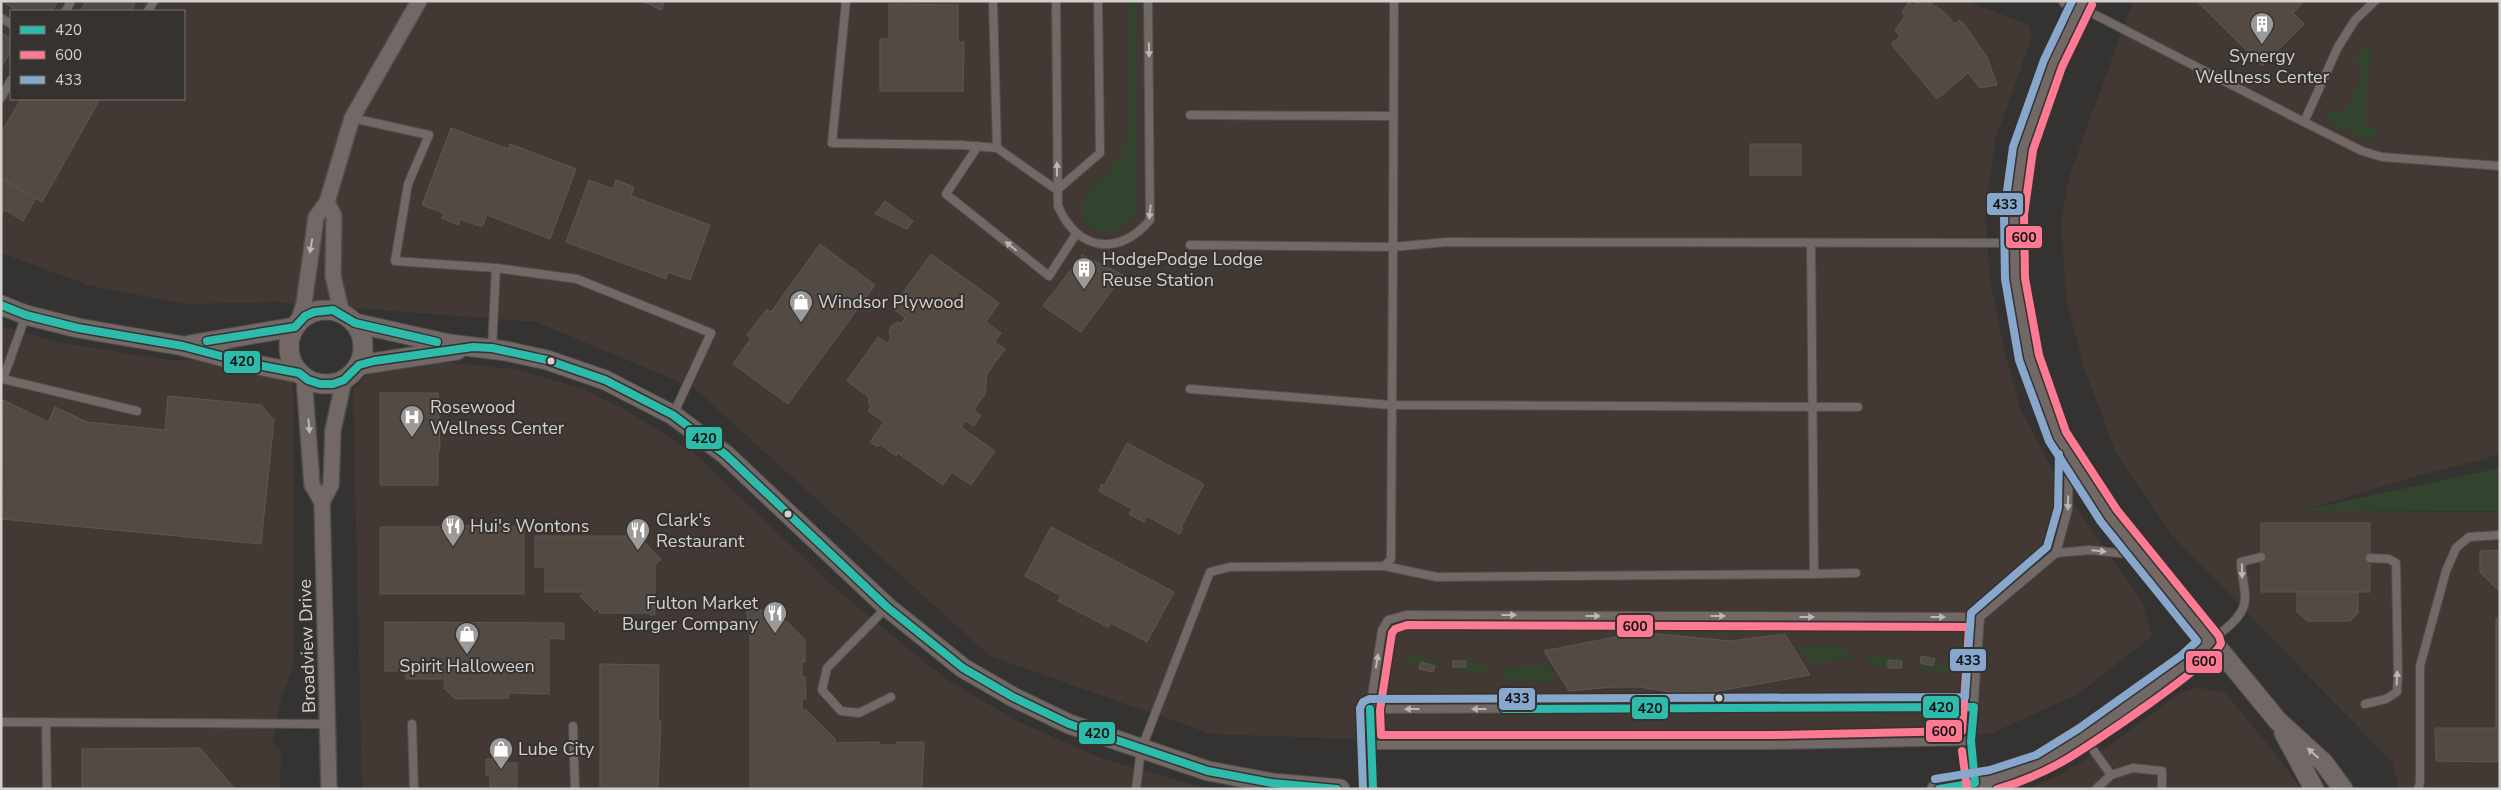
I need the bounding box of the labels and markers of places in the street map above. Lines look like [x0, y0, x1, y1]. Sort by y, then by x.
building icon: Synergy Wellness Center [2249, 11, 2275, 45]
place label: Synergy Wellness Center [2195, 44, 2330, 89]
place label: HodgePodge Lodge Reuse Station [1102, 247, 1263, 292]
building icon: HodgePodge Lodge Reuse Station [1071, 256, 1097, 290]
shop icon: Windsor Plywood [788, 289, 814, 323]
place label: Windsor Plywood [818, 290, 964, 314]
unlabelled marker [546, 356, 556, 366]
place label: Rosewood Wellness Center [430, 395, 565, 440]
hospital icon: Rosewood Wellness Center [399, 404, 425, 438]
place label: Clark's Restaurant [656, 508, 745, 553]
unlabelled marker [783, 509, 793, 519]
restaurant icon: Hui's Wontons [440, 513, 466, 547]
place label: Hui's Wontons [470, 514, 589, 538]
restaurant icon: Clark's Restaurant [625, 517, 651, 551]
place label: Fulton Market Burger Company [622, 591, 759, 636]
restaurant icon: Fulton Market Burger Company [762, 600, 788, 634]
shop icon: Spirit Halloween [454, 621, 480, 655]
place label: Spirit Halloween [399, 654, 535, 678]
unlabelled marker [1714, 693, 1724, 703]
shop icon: Lube City [488, 736, 514, 770]
place label: Lube City [518, 737, 595, 761]

